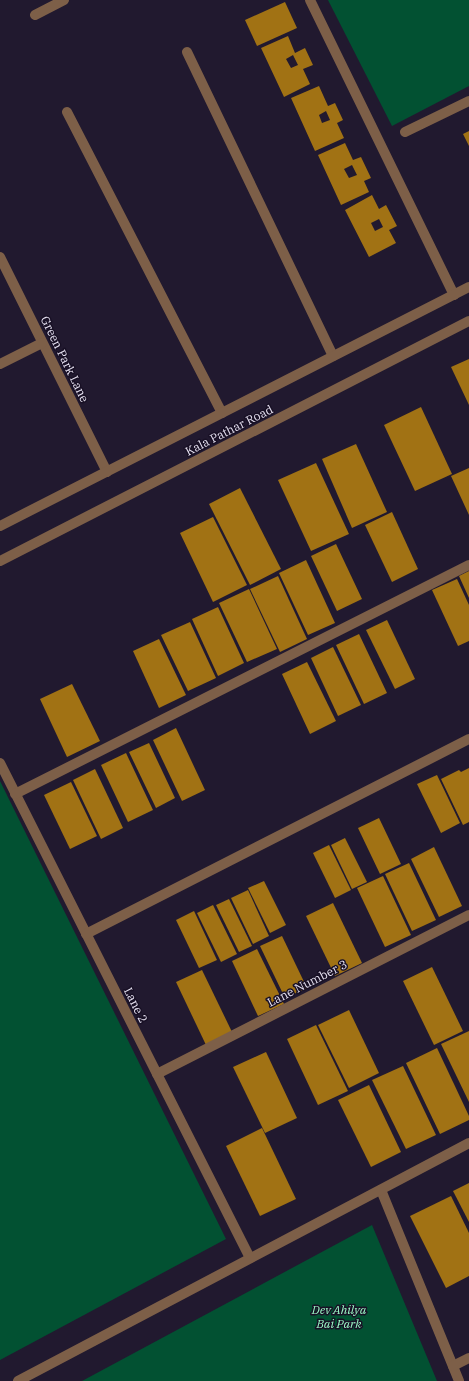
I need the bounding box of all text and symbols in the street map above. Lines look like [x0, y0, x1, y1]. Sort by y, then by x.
street label: Green Park Lane [38, 313, 92, 405]
street label: Kala Pathar Road [183, 401, 275, 459]
street label: Lane Number 3 [264, 956, 350, 1010]
street label: Lane 2 [121, 985, 151, 1025]
park label: Dev Ahilya Bai Park [311, 1302, 367, 1331]

